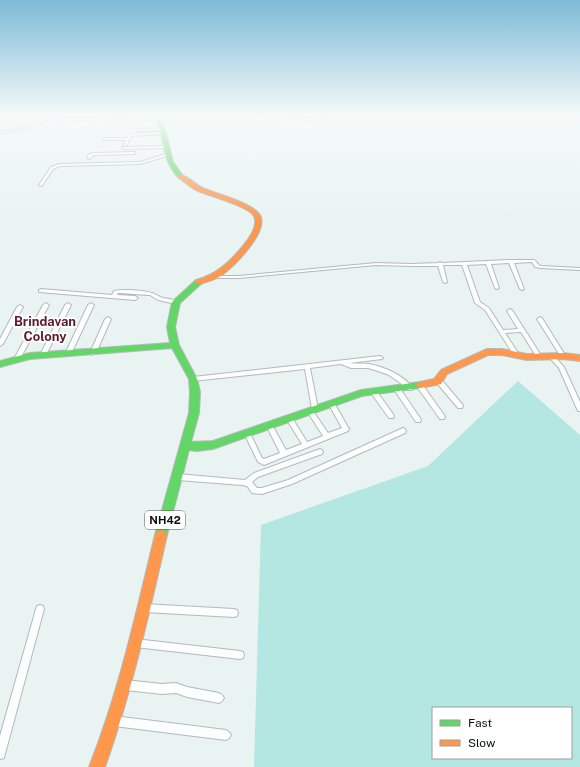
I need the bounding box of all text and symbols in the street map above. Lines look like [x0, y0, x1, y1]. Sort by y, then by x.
district label: Brindavan Colony [14, 314, 76, 344]
road number: NH42 [145, 511, 185, 529]
legend [432, 707, 572, 759]
text: Fast [468, 716, 493, 730]
text: Slow [468, 736, 496, 750]

